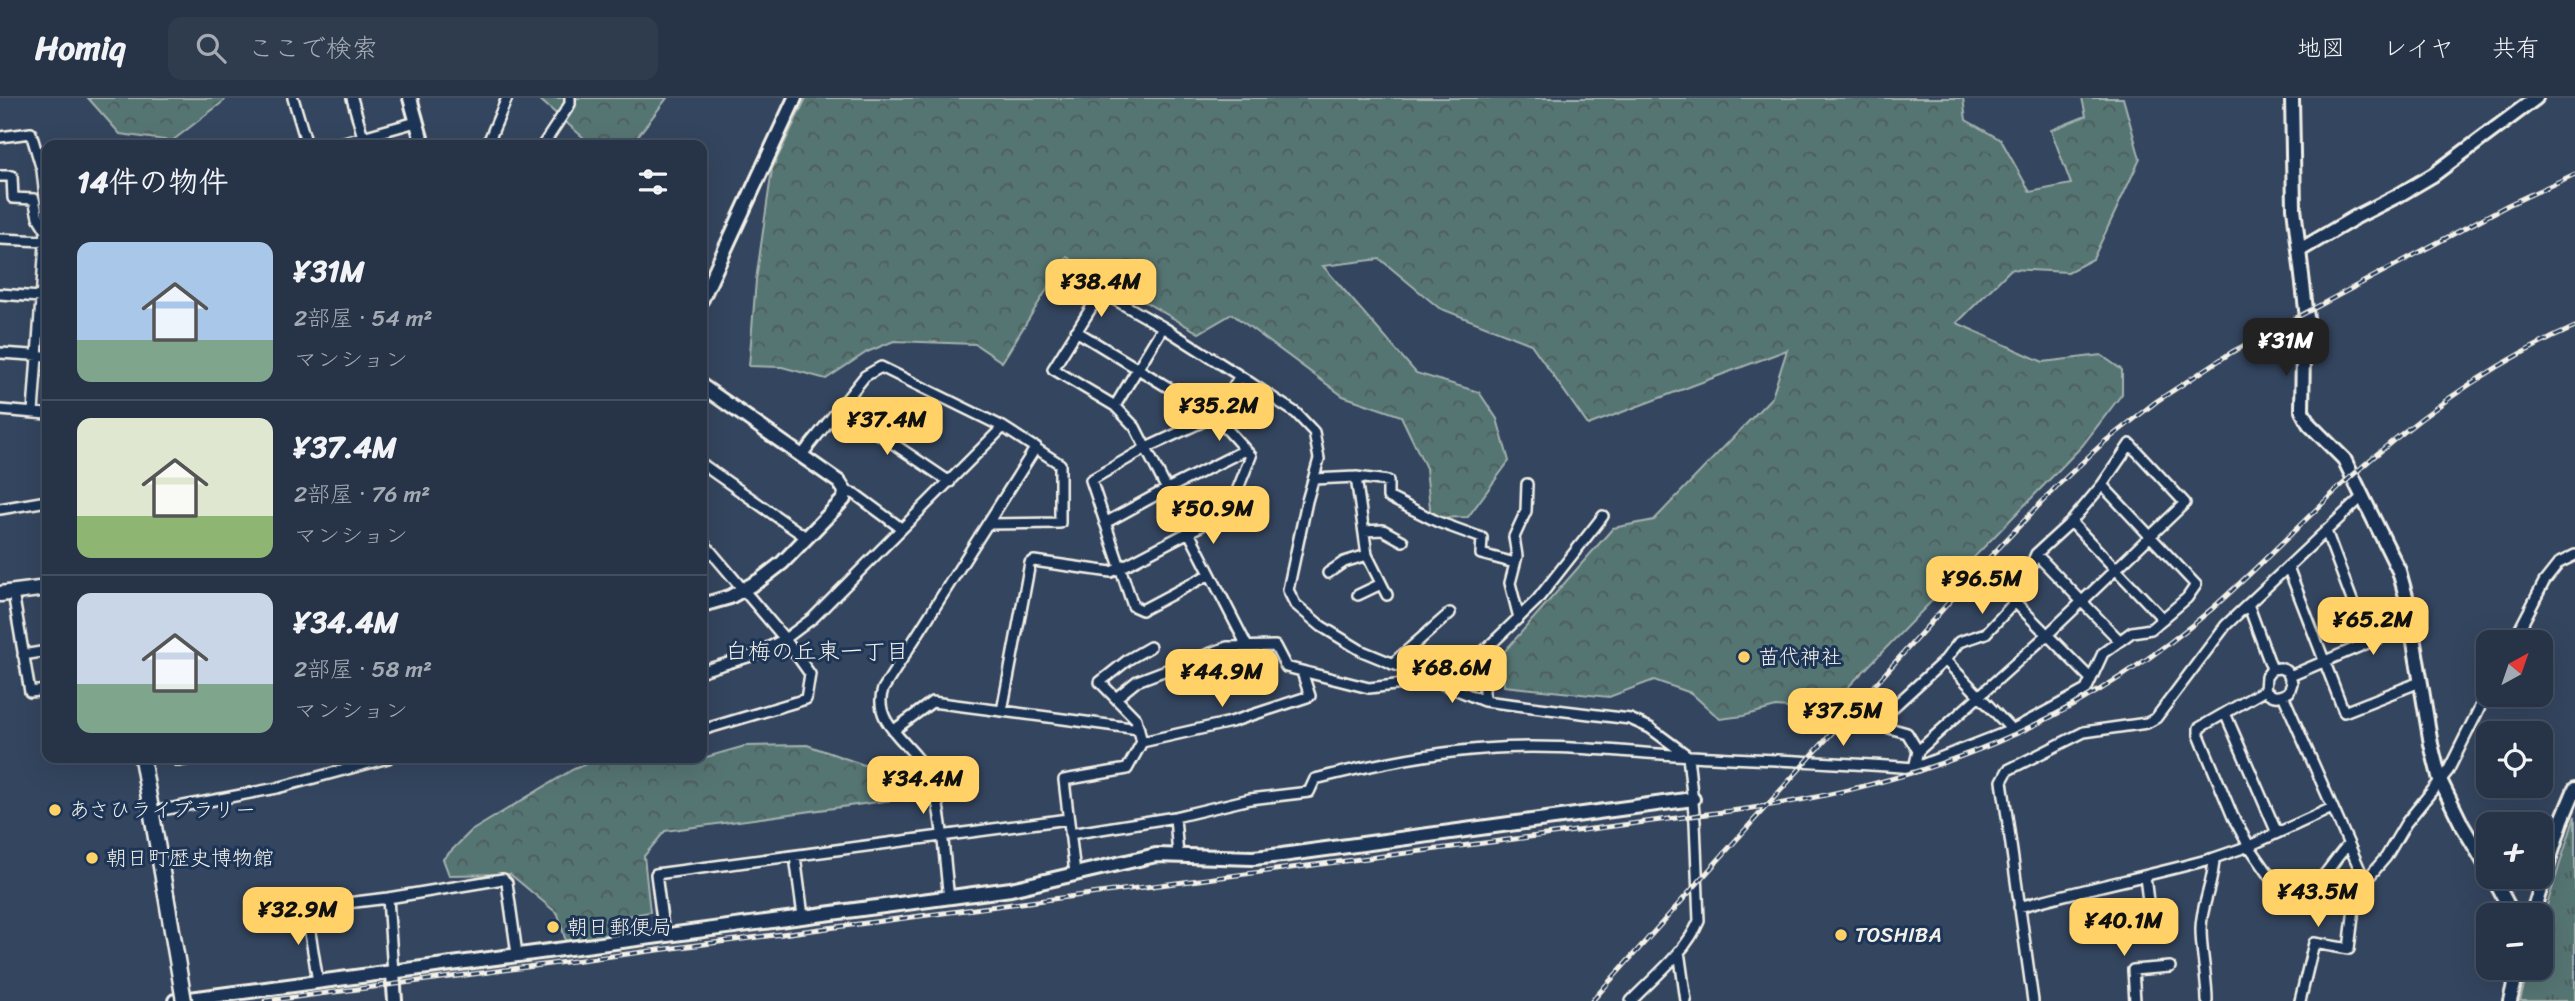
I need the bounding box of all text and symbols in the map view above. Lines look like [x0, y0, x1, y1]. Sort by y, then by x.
search box [168, 17, 658, 80]
text: Homiq [35, 19, 126, 77]
text: ここで検索 [248, 25, 378, 71]
text: 地図 [2297, 27, 2345, 69]
text: レイヤ [2383, 27, 2454, 69]
text: 共有 [2492, 27, 2540, 69]
icon: search [192, 29, 230, 67]
text: 14件の物件 [77, 155, 229, 209]
icon: filters [634, 163, 672, 201]
text: ¥31M [294, 244, 364, 298]
pin: ¥38.4M [1044, 260, 1158, 319]
text: ¥38.4M [1061, 261, 1141, 302]
icon: home [133, 270, 217, 354]
text: 2部屋 · 54 m² [294, 298, 433, 339]
pin: ¥31M [2245, 318, 2327, 378]
text: ¥31M [2259, 320, 2313, 361]
text: マンション [294, 339, 408, 380]
pin: ¥35.2M [1162, 384, 1276, 443]
text: ¥35.2M [1180, 385, 1258, 426]
pin: ¥37.4M [830, 398, 944, 457]
text: ¥37.4M [848, 399, 926, 440]
text: ¥37.4M [294, 420, 397, 474]
icon: home [133, 446, 217, 530]
text: 2部屋 · 76 m² [294, 474, 430, 515]
pin: ¥50.9M [1156, 486, 1270, 546]
text: ¥50.9M [1172, 488, 1254, 529]
text: マンション [294, 515, 408, 556]
pin: ¥96.5M [1925, 556, 2039, 616]
text: ¥96.5M [1942, 558, 2022, 599]
text: ¥34.4M [294, 595, 398, 649]
pin: ¥65.2M [2316, 598, 2430, 657]
text: ¥65.2M [2334, 599, 2412, 640]
icon: home [133, 621, 217, 705]
north arrow [2476, 630, 2553, 707]
map controls [2476, 630, 2553, 980]
district label: 白梅の丘東一丁目 [725, 631, 909, 672]
place label: 苗代神社 [1758, 638, 1842, 676]
pin: ¥68.6M [1395, 646, 1509, 705]
text: ¥68.6M [1413, 647, 1491, 688]
text: 2部屋 · 58 m² [294, 649, 432, 690]
marker: 苗代神社 [1736, 649, 1752, 665]
pin: ¥44.9M [1165, 650, 1279, 709]
text: ¥44.9M [1181, 651, 1263, 692]
pin: ¥37.5M [1786, 688, 1900, 748]
text: マンション [294, 690, 408, 731]
text: ¥37.5M [1804, 690, 1882, 731]
button: locate [2476, 721, 2553, 798]
pin: ¥34.4M [866, 756, 980, 816]
text: ¥34.4M [883, 758, 963, 799]
place label: あさひライブラリー [69, 791, 256, 829]
marker: あさひライブラリー [47, 802, 63, 818]
button: + [2476, 812, 2553, 889]
place label: 朝日町歴史博物館 [106, 839, 274, 877]
marker: 朝日町歴史博物館 [84, 850, 100, 866]
pin: ¥43.5M [2261, 870, 2375, 929]
text: ¥43.5M [2278, 871, 2358, 912]
pin: ¥32.9M [241, 888, 355, 947]
text: ¥32.9M [259, 889, 337, 930]
pin: ¥40.1M [2067, 898, 2181, 958]
text: ¥40.1M [2085, 900, 2163, 941]
button: − [2476, 903, 2553, 980]
place label: 朝日郵便局 [567, 908, 672, 946]
place label: TOSHIBA [1855, 916, 1942, 954]
marker: 朝日郵便局 [545, 919, 561, 935]
marker: TOSHIBA [1833, 927, 1849, 943]

